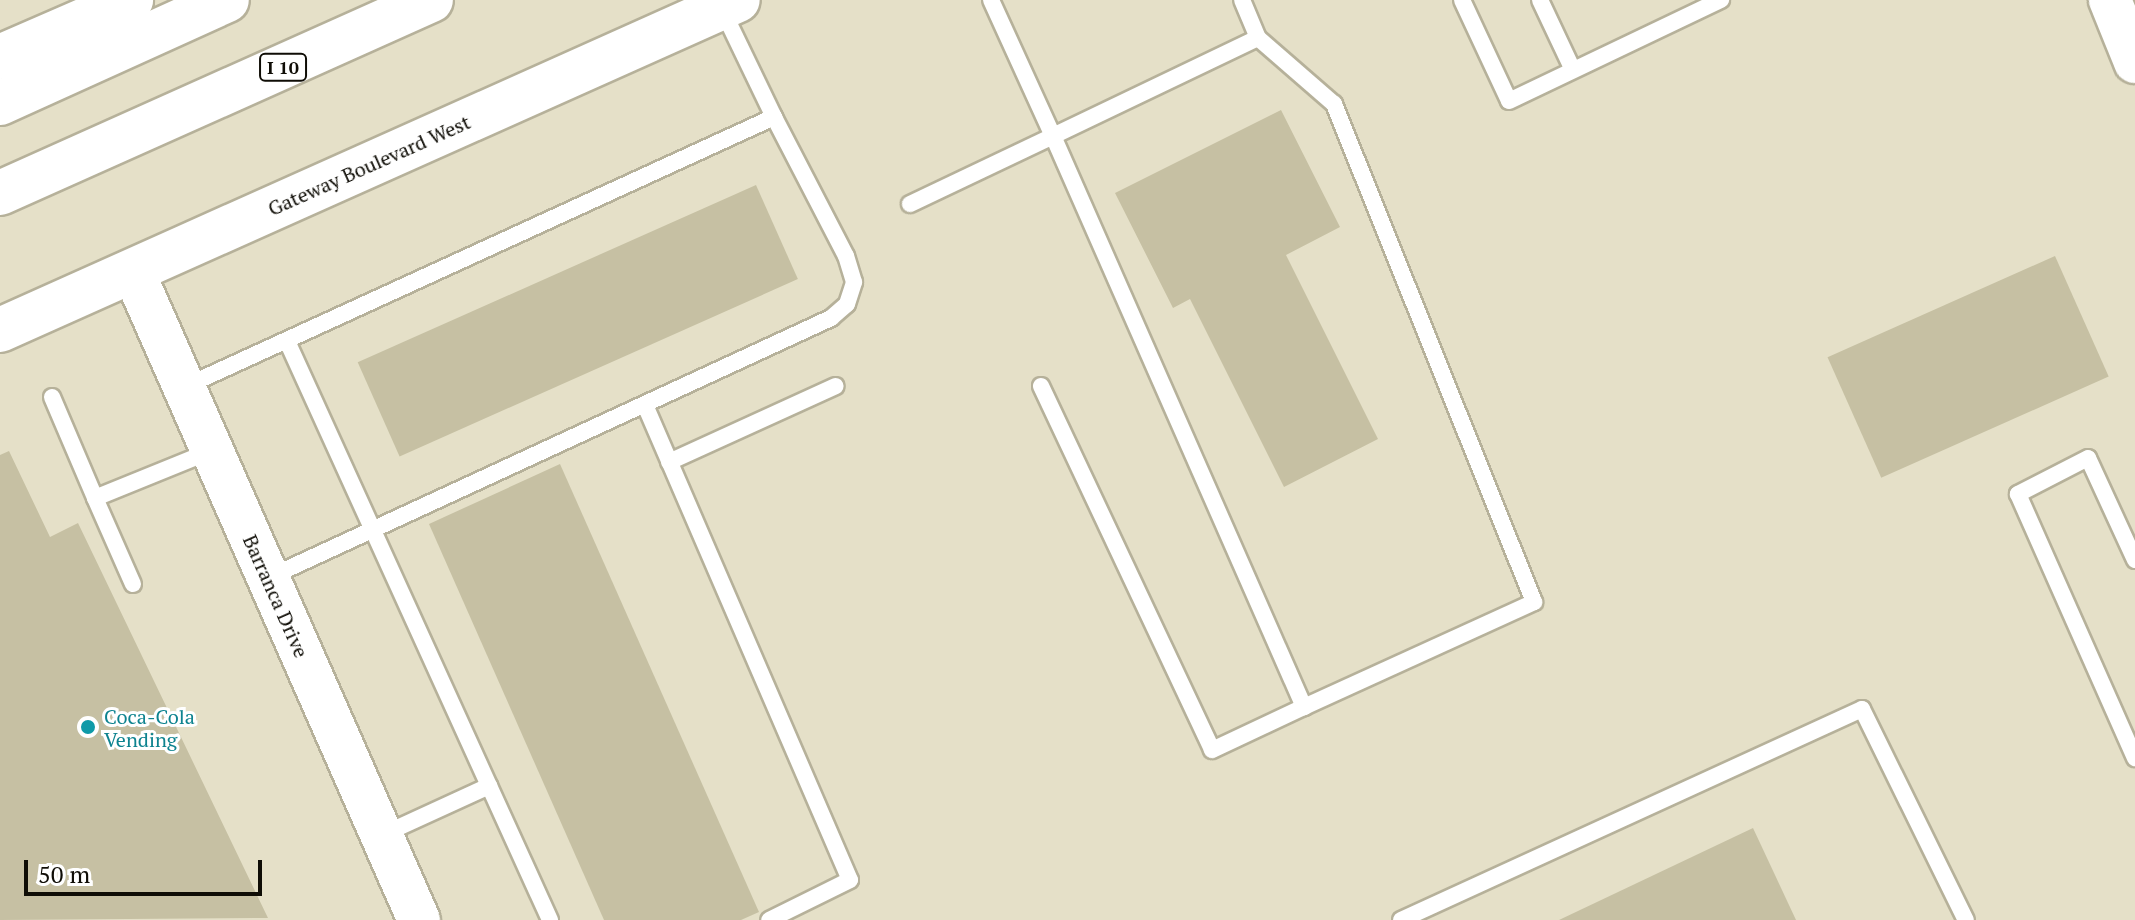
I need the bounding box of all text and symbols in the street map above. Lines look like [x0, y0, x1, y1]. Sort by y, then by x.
road number: I 10 [259, 53, 307, 81]
street label: Gateway Boulevard West [264, 110, 474, 220]
street label: Barranca Drive [238, 531, 314, 661]
place label: Coca-Cola Vending [104, 704, 195, 751]
marker: Coca-Cola Vending [79, 718, 97, 736]
scale bar [28, 844, 266, 894]
text: 50 m [38, 858, 90, 890]

